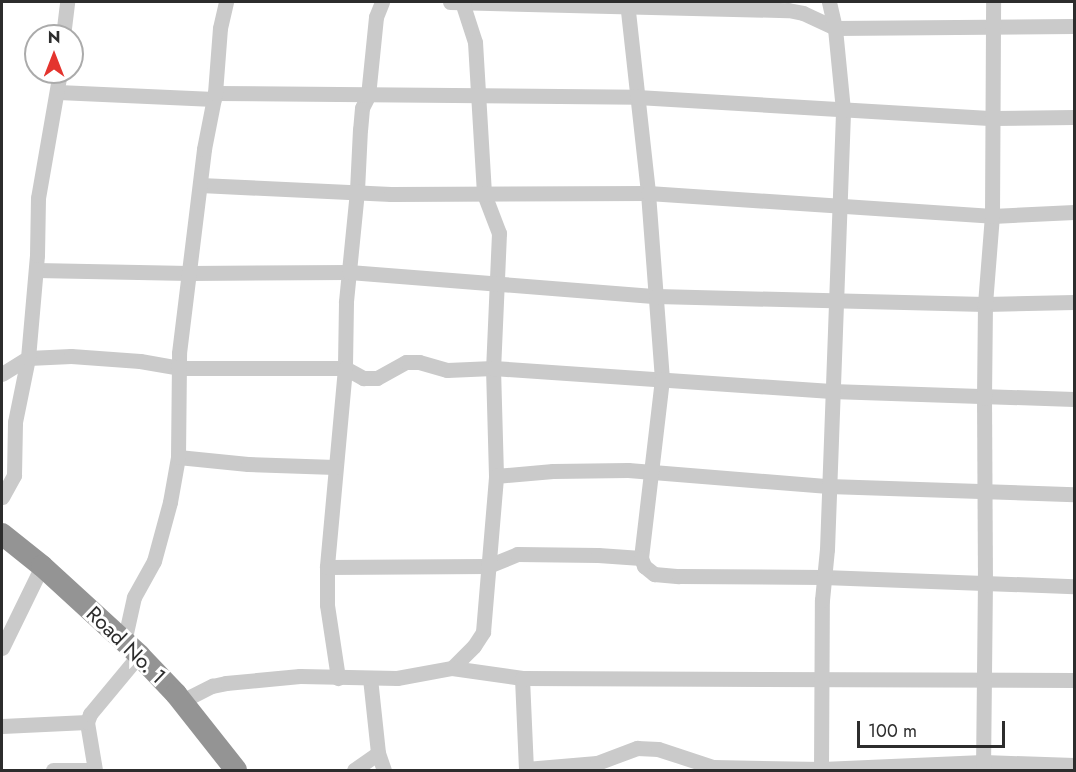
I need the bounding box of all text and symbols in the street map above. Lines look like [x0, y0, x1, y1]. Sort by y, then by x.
north arrow [24, 24, 84, 84]
text: N [48, 26, 60, 49]
street label: Road No. 1 [81, 601, 171, 689]
scale bar [860, 709, 1008, 747]
text: 100 m [868, 718, 917, 744]

